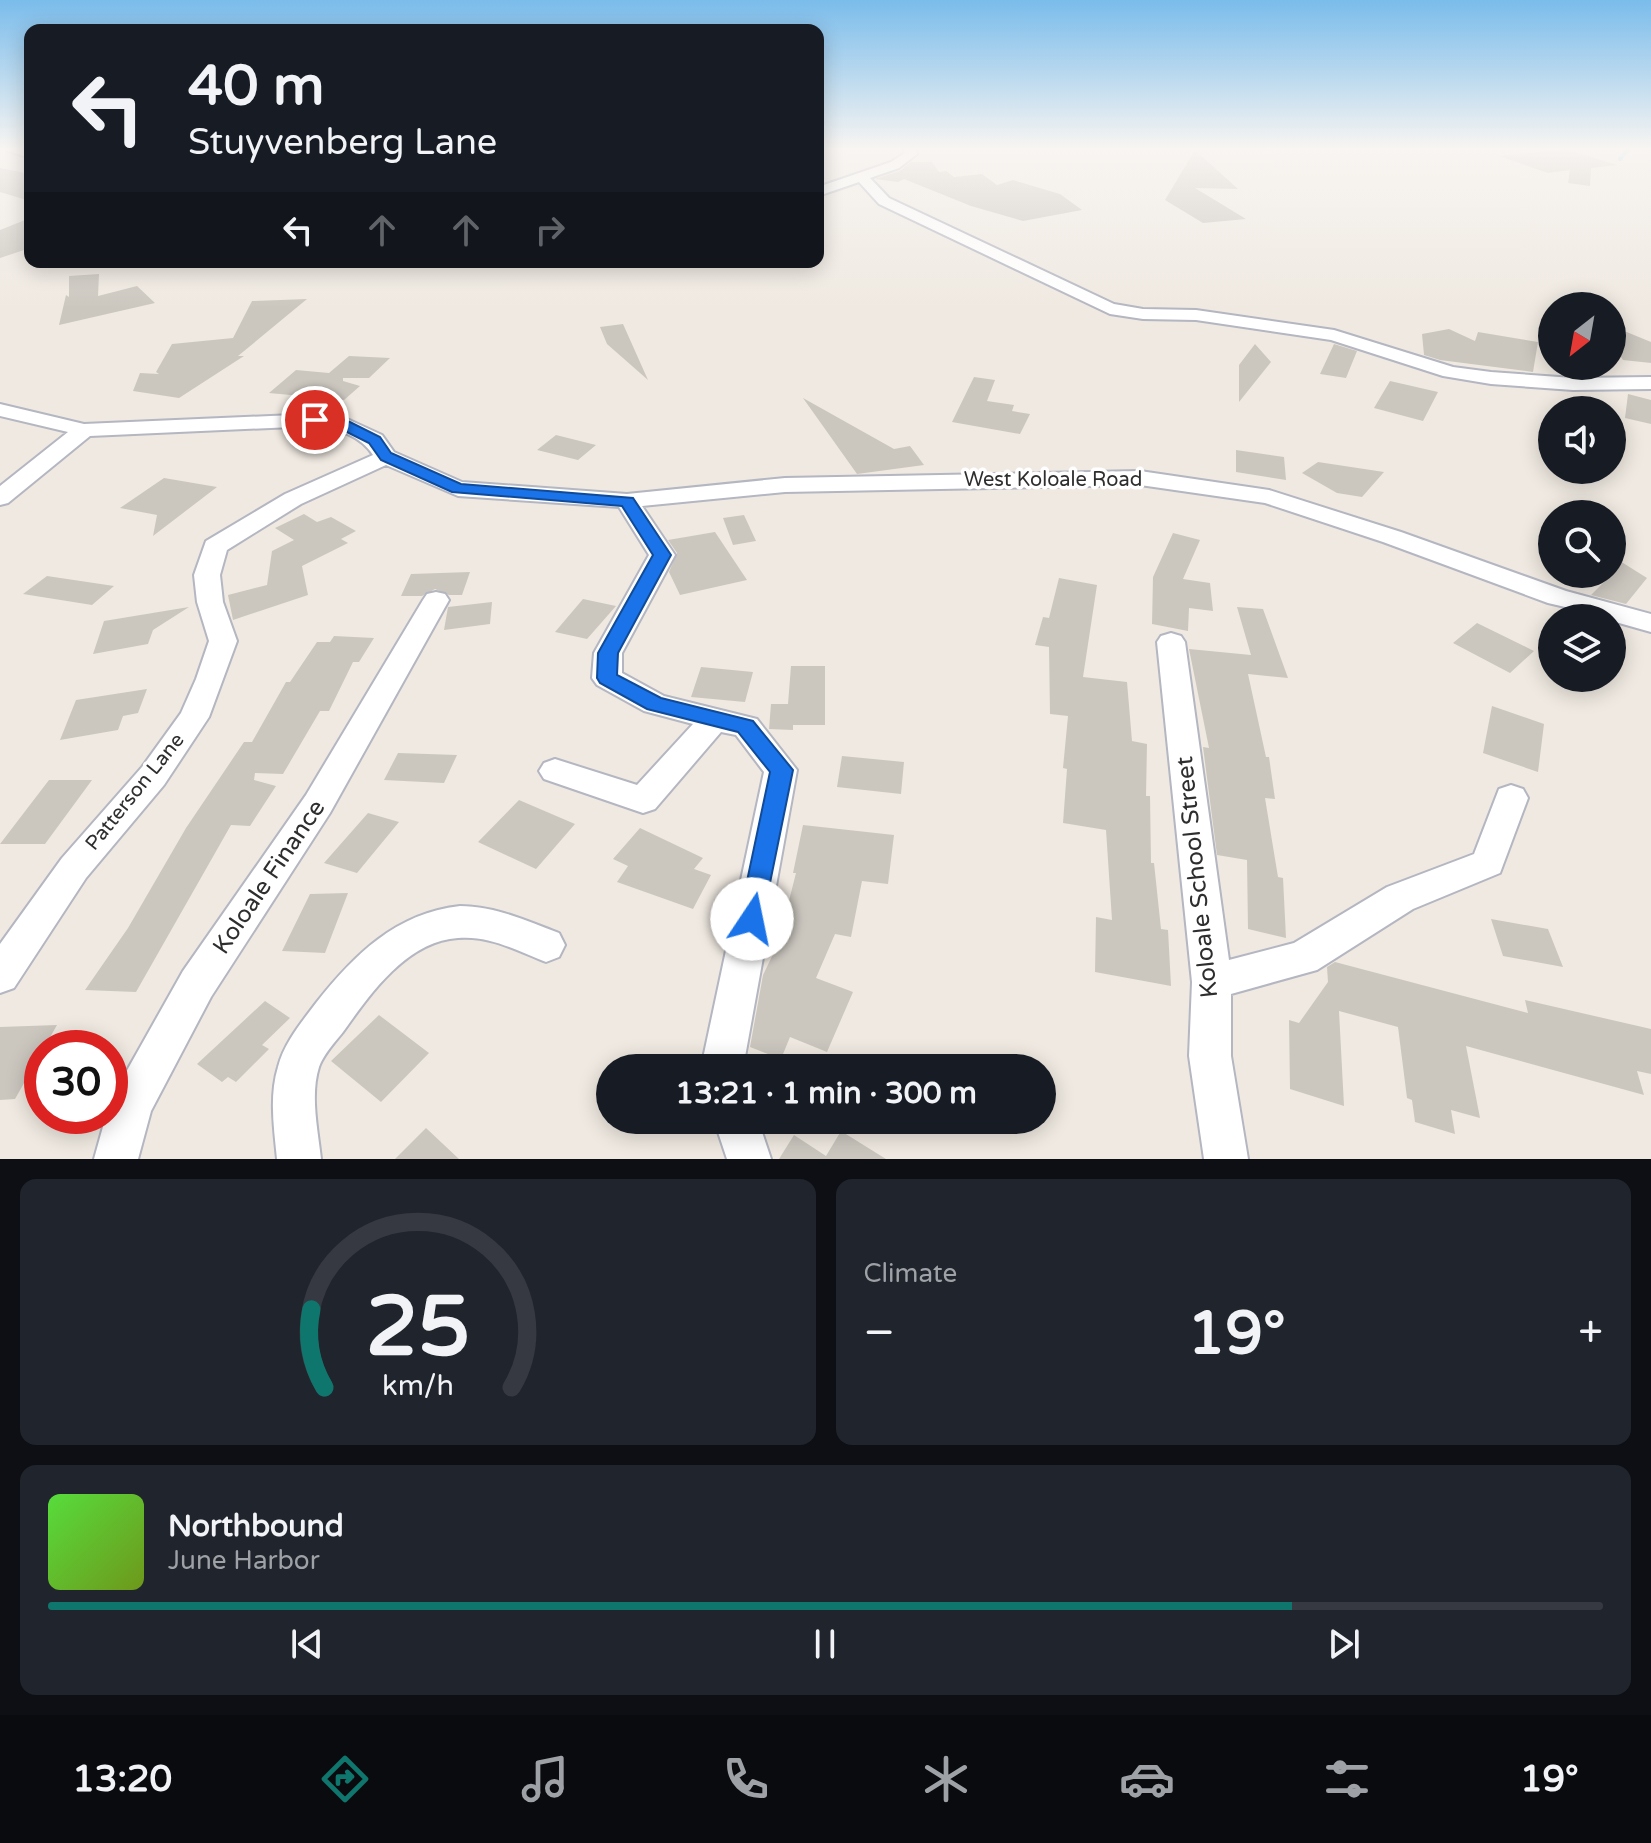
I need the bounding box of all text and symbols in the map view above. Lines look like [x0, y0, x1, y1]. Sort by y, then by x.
text: 40 m [188, 53, 324, 120]
icon: left [56, 56, 160, 160]
text: Stuyvenberg Lane [188, 121, 497, 164]
icon: left [276, 208, 320, 252]
icon: ahead [360, 208, 404, 252]
icon: ahead [444, 208, 488, 252]
icon: right [528, 208, 572, 252]
north arrow [1538, 292, 1626, 380]
map controls [1538, 292, 1626, 692]
pin [281, 386, 349, 454]
button: sound [1538, 396, 1626, 484]
icon: arrive [293, 398, 337, 442]
street label: West Koloale Road [964, 468, 1142, 492]
button: search [1538, 500, 1626, 588]
button: layers [1538, 604, 1626, 692]
street label: Patterson Lane [81, 729, 189, 855]
street label: Koloale School Street [1170, 755, 1224, 999]
street label: Koloale Finance [207, 794, 331, 960]
position arrow [710, 877, 794, 961]
speed limit sign: 30 [24, 1030, 128, 1134]
text: 13:21 · 1 min · 300 m [675, 1075, 977, 1112]
text: Climate [864, 1258, 957, 1289]
text: 25 [366, 1278, 470, 1378]
text: 19° [1188, 1298, 1286, 1370]
text: − [864, 1307, 895, 1360]
text: + [1578, 1307, 1603, 1360]
text: km/h [382, 1369, 454, 1403]
text: Northbound [168, 1508, 344, 1545]
text: June Harbor [168, 1545, 320, 1576]
icon: previous [285, 1622, 329, 1666]
icon: pause [803, 1622, 847, 1666]
icon: next [1322, 1622, 1366, 1666]
icon: directions [317, 1751, 373, 1807]
icon: music [517, 1751, 573, 1807]
icon: phone [718, 1751, 774, 1807]
icon: climate [918, 1751, 974, 1807]
icon: car [1119, 1751, 1175, 1807]
icon: filters [1319, 1751, 1375, 1807]
text: 13:20 [72, 1758, 172, 1801]
text: 19° [1520, 1758, 1579, 1801]

